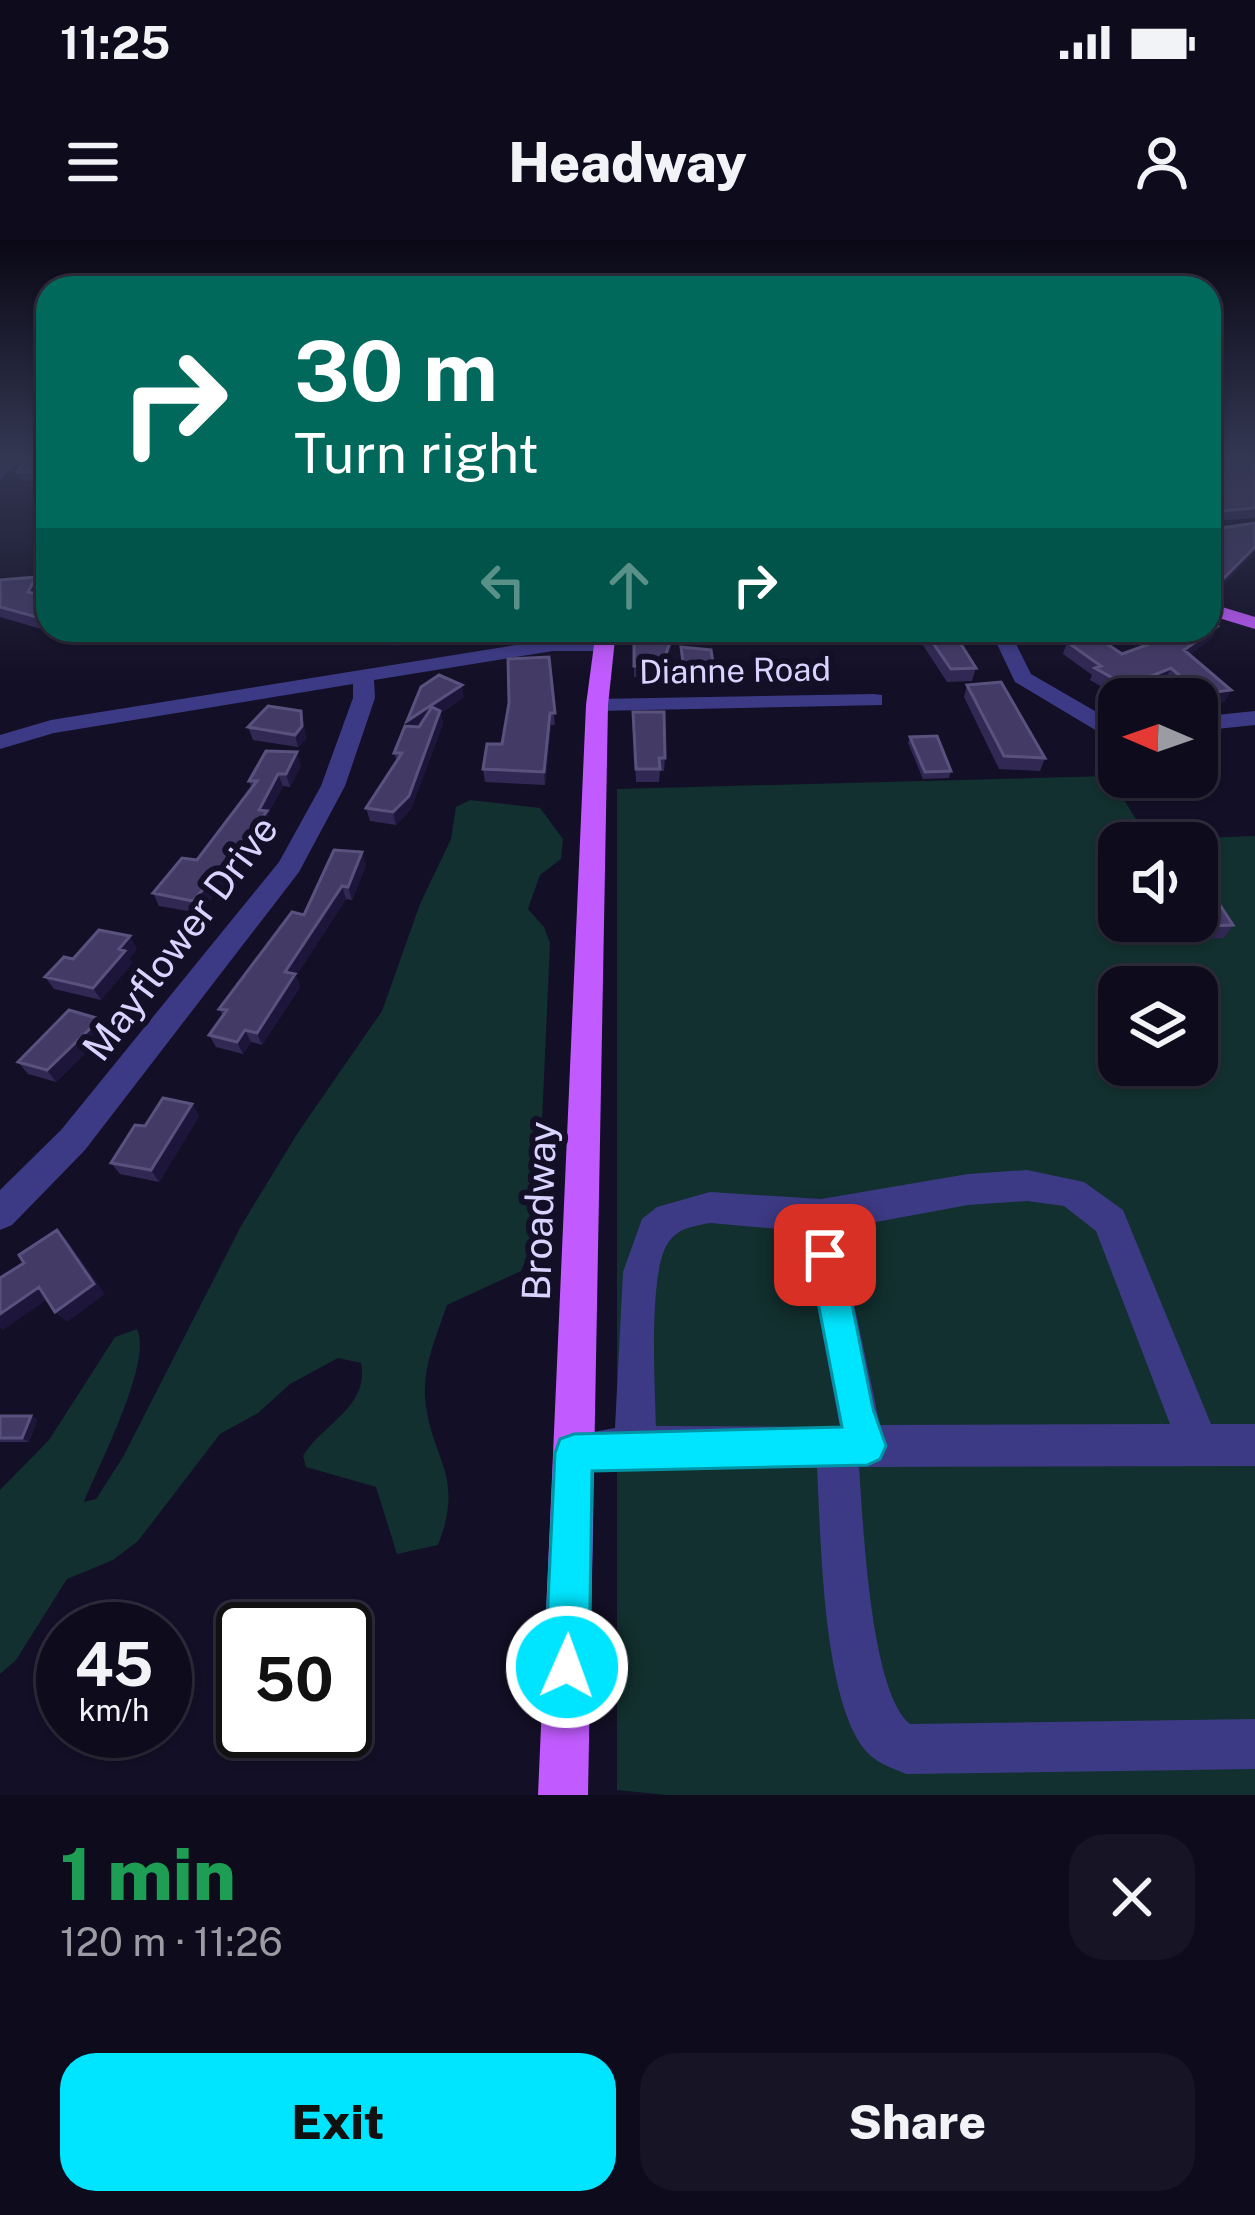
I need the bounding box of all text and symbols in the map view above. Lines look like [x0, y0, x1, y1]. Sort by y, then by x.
text: 11:25 [60, 16, 171, 69]
icon: menu [60, 129, 126, 195]
icon: person [1129, 129, 1195, 195]
text: Headway [508, 131, 747, 194]
text: 30 m [294, 321, 498, 420]
icon: right [96, 324, 252, 480]
text: Turn right [294, 422, 539, 485]
icon: left [470, 552, 536, 618]
icon: ahead [596, 552, 662, 618]
icon: right [722, 552, 788, 618]
street label: Dianne Road [639, 649, 831, 691]
north arrow [1098, 678, 1218, 798]
map controls [1098, 678, 1218, 1086]
street label: Mayflower Drive [73, 807, 287, 1069]
button: sound [1098, 822, 1218, 942]
button: layers [1098, 966, 1218, 1086]
street label: Broadway [513, 1121, 565, 1301]
pin [774, 1204, 876, 1306]
icon: arrive [792, 1222, 858, 1288]
speed limit sign: 50 [216, 1602, 372, 1758]
position arrow [504, 1604, 630, 1730]
text: 45 [74, 1629, 154, 1700]
text: km/h [79, 1692, 149, 1728]
text: 1 min [60, 1832, 236, 1916]
button: close [1069, 1834, 1195, 1960]
text: 120 m · 11:26 [60, 1919, 283, 1965]
button: Exit [60, 2053, 616, 2191]
button: Share [640, 2053, 1195, 2191]

